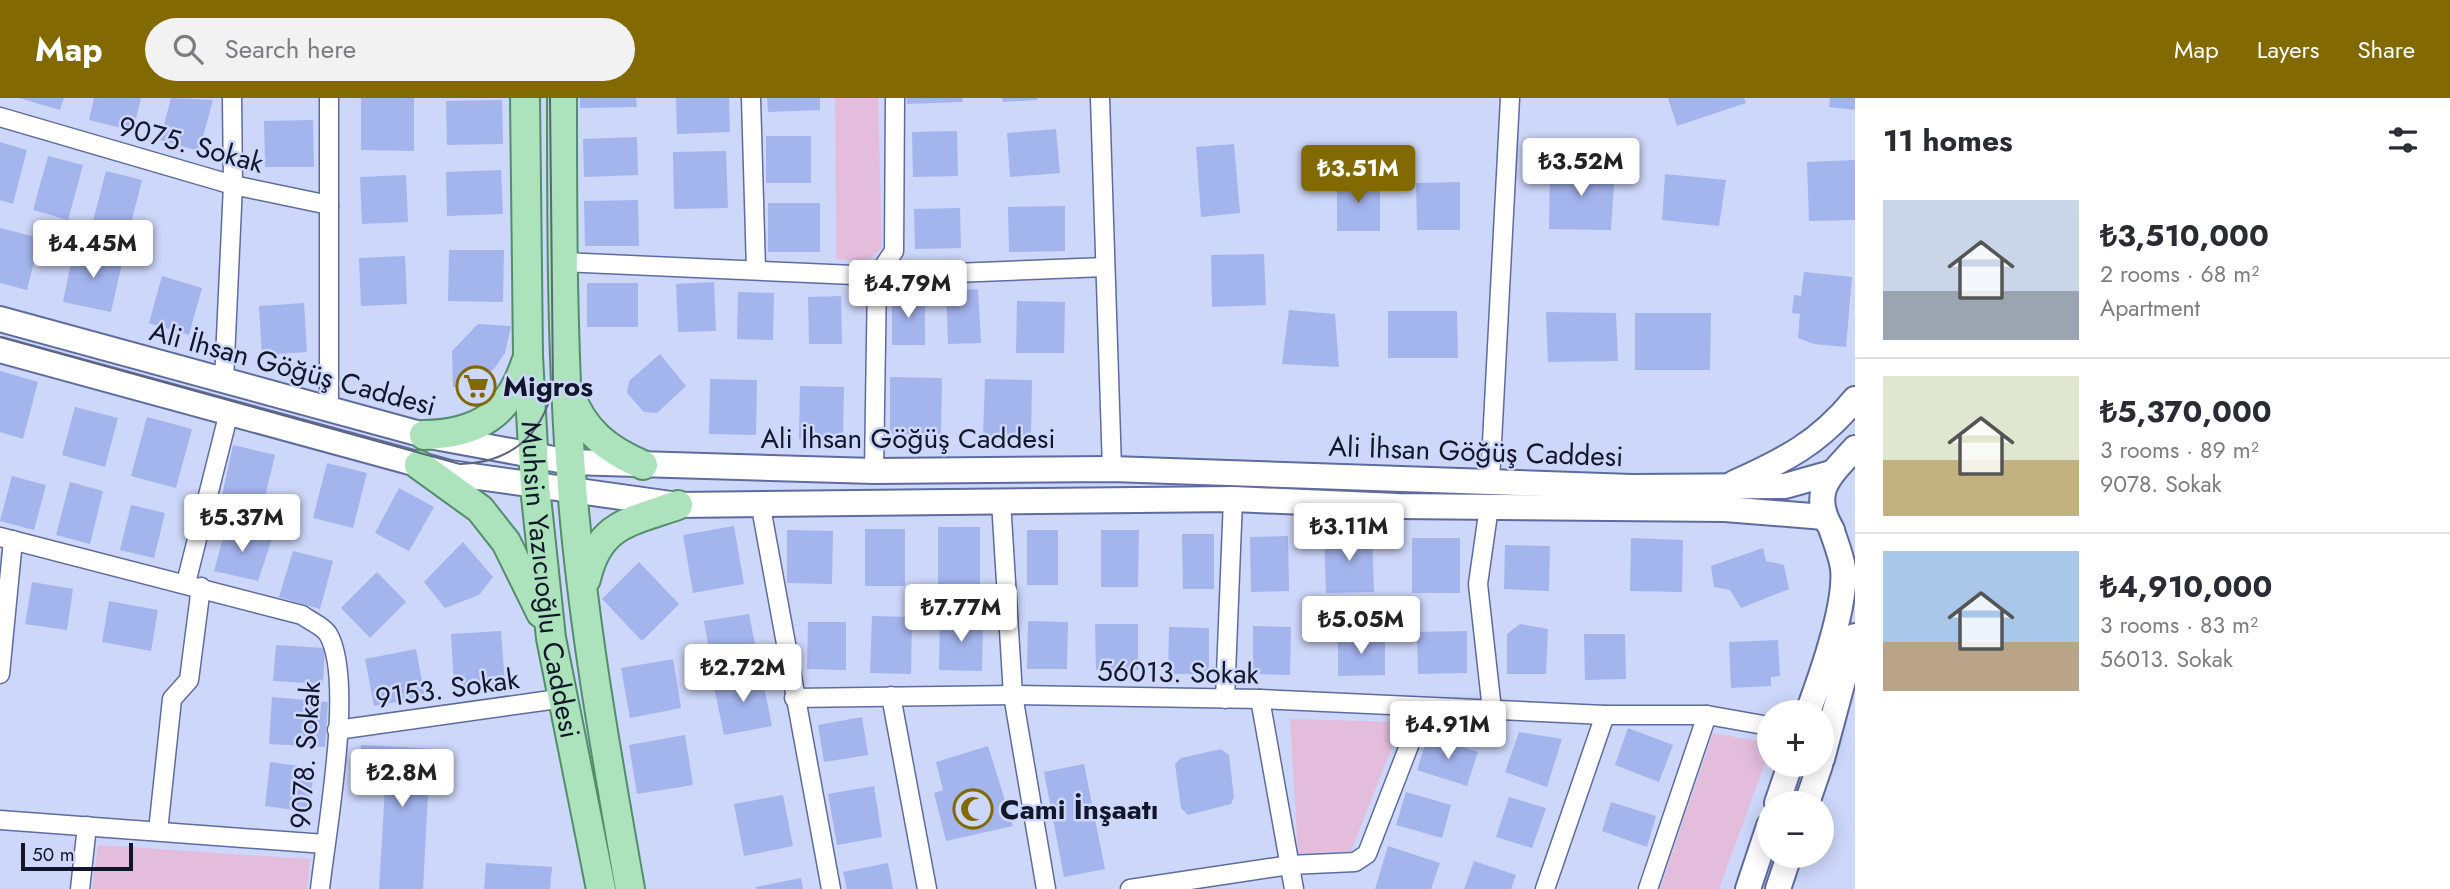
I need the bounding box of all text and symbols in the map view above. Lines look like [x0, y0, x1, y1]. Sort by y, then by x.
search box [145, 18, 635, 81]
text: Map [35, 26, 103, 73]
icon: search [169, 30, 207, 68]
text: Search here [225, 30, 356, 68]
text: Map [2174, 32, 2219, 67]
text: Layers [2257, 32, 2319, 67]
text: Share [2357, 32, 2415, 67]
street label: 9075. Sokak [114, 105, 269, 184]
text: 11 homes [1883, 119, 2013, 162]
icon: filters [2384, 121, 2422, 159]
pin: ₺3.52M [1524, 139, 1638, 198]
text: ₺3.52M [1539, 144, 1623, 178]
pin: ₺3.51M [1301, 146, 1415, 205]
text: ₺3.51M [1317, 151, 1399, 185]
text: ₺3,510,000 [2100, 214, 2269, 257]
pin: ₺4.45M [36, 220, 150, 280]
text: ₺4.45M [49, 226, 137, 260]
icon: home [1939, 228, 2023, 312]
text: 2 rooms · 68 m² [2100, 257, 2259, 291]
pin: ₺4.79M [851, 260, 965, 320]
text: ₺4.79M [865, 266, 951, 300]
text: Apartment [2100, 291, 2200, 325]
street label: Ali İhsan Göğüş Caddesi [145, 311, 441, 426]
supermarket icon: Migros [455, 365, 497, 407]
place label: Migros [503, 366, 593, 407]
text: ₺5,370,000 [2100, 390, 2272, 433]
icon: home [1939, 404, 2023, 488]
street label: Ali İhsan Göğüş Caddesi [761, 418, 1055, 459]
street label: Muhsin Yazıcıoğlu Caddesi [511, 420, 590, 742]
street label: Ali İhsan Göğüş Caddesi [1328, 426, 1624, 477]
text: 3 rooms · 89 m² [2100, 433, 2259, 467]
text: 9078. Sokak [2100, 467, 2222, 501]
pin: ₺5.37M [185, 494, 299, 554]
text: ₺5.37M [200, 500, 284, 534]
pin: ₺3.11M [1292, 504, 1406, 563]
text: ₺3.11M [1310, 509, 1388, 543]
text: ₺4,910,000 [2100, 565, 2272, 608]
icon: home [1939, 579, 2023, 663]
pin: ₺7.77M [904, 584, 1018, 644]
text: ₺7.77M [921, 590, 1001, 624]
pin: ₺5.05M [1304, 596, 1418, 656]
text: ₺5.05M [1318, 602, 1404, 636]
text: 3 rooms · 83 m² [2100, 608, 2258, 642]
text: 56013. Sokak [2100, 642, 2233, 676]
pin: ₺2.72M [686, 644, 800, 704]
text: ₺2.72M [700, 650, 786, 684]
street label: 56013. Sokak [1097, 651, 1260, 694]
street label: 9153. Sokak [372, 658, 522, 719]
street label: 9078. Sokak [280, 679, 331, 830]
map controls [1757, 700, 1834, 868]
button: + [1757, 700, 1834, 777]
pin: ₺4.91M [1391, 702, 1505, 761]
text: ₺4.91M [1406, 707, 1490, 741]
pin: ₺2.8M [353, 750, 451, 809]
text: ₺2.8M [367, 755, 437, 789]
mosque icon: Cami İnşaatı [952, 788, 994, 830]
place label: Cami İnşaatı [1000, 789, 1158, 830]
button: − [1757, 791, 1834, 868]
scale bar [21, 840, 133, 872]
text: 50 m [32, 841, 75, 868]

